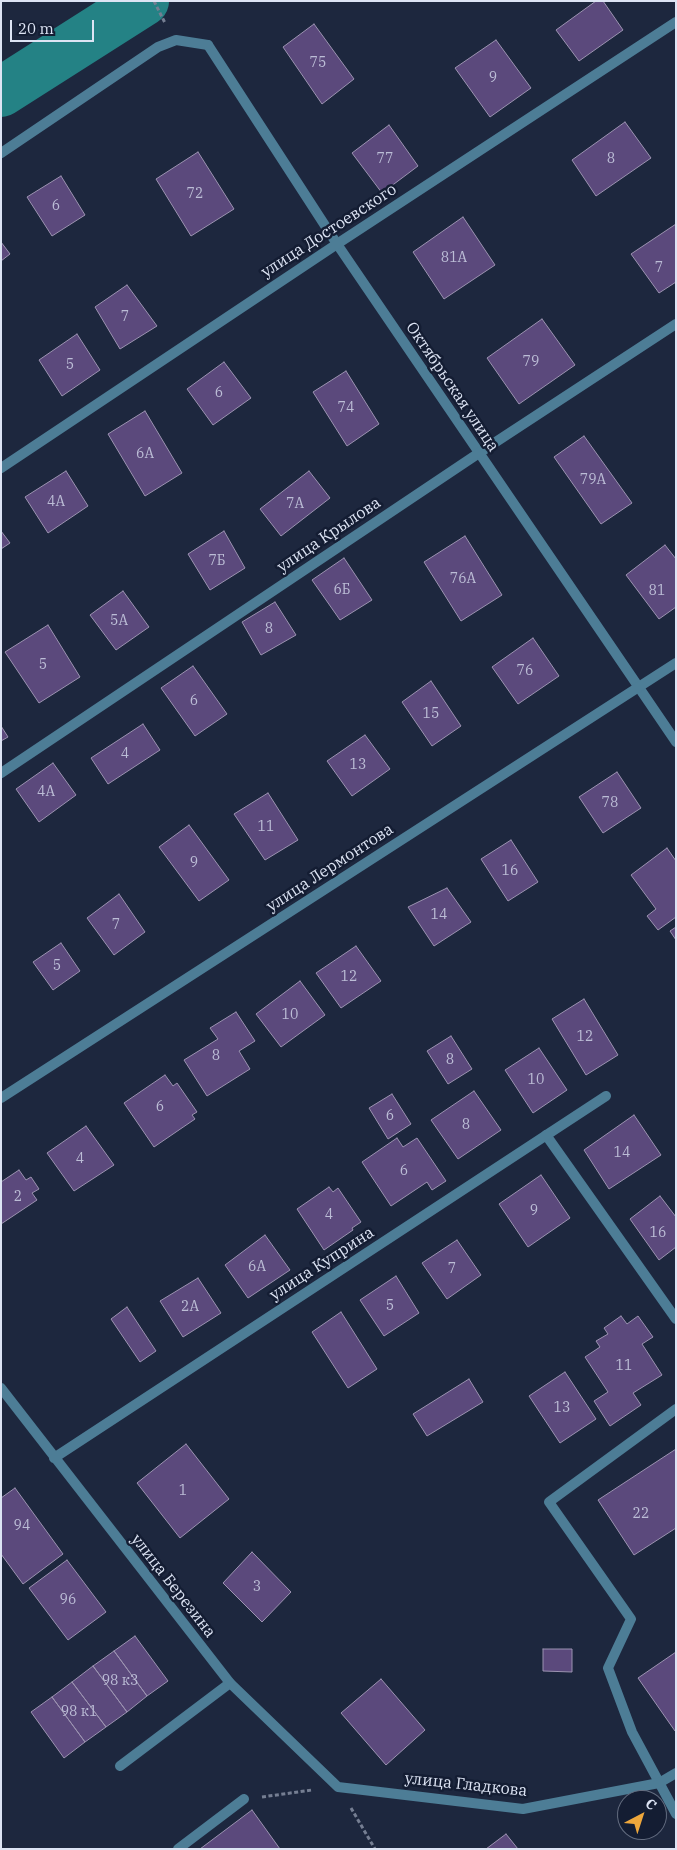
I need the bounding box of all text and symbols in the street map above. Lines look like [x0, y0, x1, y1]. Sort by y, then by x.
scale bar [12, 10, 96, 42]
text: 20 m [18, 19, 54, 38]
house number: 75 [310, 55, 326, 71]
house number: 9 [489, 70, 497, 86]
house number: 77 [377, 151, 393, 167]
house number: 8 [607, 151, 615, 167]
street label: улица Достоевского [258, 180, 400, 282]
house number: 72 [187, 186, 203, 202]
house number: 6 [52, 198, 60, 214]
house number: 81А [441, 250, 467, 266]
house number: 7 [655, 260, 663, 276]
house number: 7 [121, 309, 129, 325]
street label: Октябрьская улица [401, 318, 503, 456]
house number: 79 [523, 354, 539, 370]
house number: 5 [66, 357, 74, 373]
house number: 6 [215, 385, 223, 401]
house number: 74 [338, 400, 354, 416]
house number: 6А [136, 446, 154, 462]
house number: 79А [580, 472, 606, 488]
street label: улица Крылова [273, 493, 385, 577]
house number: 4А [47, 494, 65, 510]
house number: 7А [286, 496, 304, 512]
house number: 7Б [208, 553, 226, 569]
house number: 76А [450, 571, 476, 587]
house number: 6Б [333, 582, 351, 598]
house number: 81 [649, 583, 665, 599]
house number: 5А [110, 613, 128, 629]
house number: 8 [265, 621, 273, 637]
house number: 5 [39, 657, 47, 673]
house number: 76 [517, 663, 533, 679]
house number: 6 [190, 693, 198, 709]
house number: 15 [423, 706, 439, 722]
house number: 4 [121, 746, 129, 762]
house number: 13 [350, 757, 366, 773]
house number: 4А [37, 784, 55, 800]
house number: 78 [602, 795, 618, 811]
house number: 11 [258, 819, 274, 835]
street label: улица Лермонтова [263, 820, 397, 916]
house number: 9 [190, 855, 198, 871]
house number: 16 [502, 863, 518, 879]
house number: 14 [431, 907, 447, 923]
house number: 7 [112, 917, 120, 933]
house number: 5 [53, 958, 61, 974]
house number: 12 [341, 969, 357, 985]
house number: 10 [282, 1007, 298, 1023]
house number: 12 [577, 1029, 593, 1045]
house number: 8 [212, 1048, 220, 1064]
house number: 8 [446, 1052, 454, 1068]
house number: 10 [528, 1072, 544, 1088]
house number: 6 [156, 1099, 164, 1115]
house number: 6 [386, 1108, 394, 1124]
house number: 8 [462, 1117, 470, 1133]
house number: 14 [614, 1145, 630, 1161]
house number: 4 [76, 1151, 84, 1167]
house number: 6 [400, 1163, 408, 1179]
house number: 2 [14, 1189, 22, 1205]
house number: 9 [530, 1203, 538, 1219]
house number: 4 [325, 1207, 333, 1223]
street label: улица Куприна [266, 1223, 378, 1305]
house number: 16 [650, 1225, 666, 1241]
house number: 6А [248, 1259, 266, 1275]
house number: 7 [448, 1261, 456, 1277]
house number: 5 [386, 1298, 394, 1314]
house number: 2А [181, 1299, 199, 1315]
house number: 11 [616, 1358, 632, 1374]
house number: 13 [554, 1400, 570, 1416]
house number: 1 [179, 1483, 187, 1499]
house number: 22 [633, 1506, 649, 1522]
house number: 94 [14, 1518, 30, 1534]
street label: улица Березина [127, 1530, 219, 1642]
house number: 3 [253, 1579, 261, 1595]
house number: 96 [60, 1592, 76, 1608]
house number: 98 к3 [102, 1673, 138, 1689]
house number: 98 к1 [61, 1704, 97, 1720]
street label: улица Гладкова [404, 1769, 528, 1801]
north arrow [617, 1790, 667, 1840]
text: С [642, 1794, 660, 1814]

